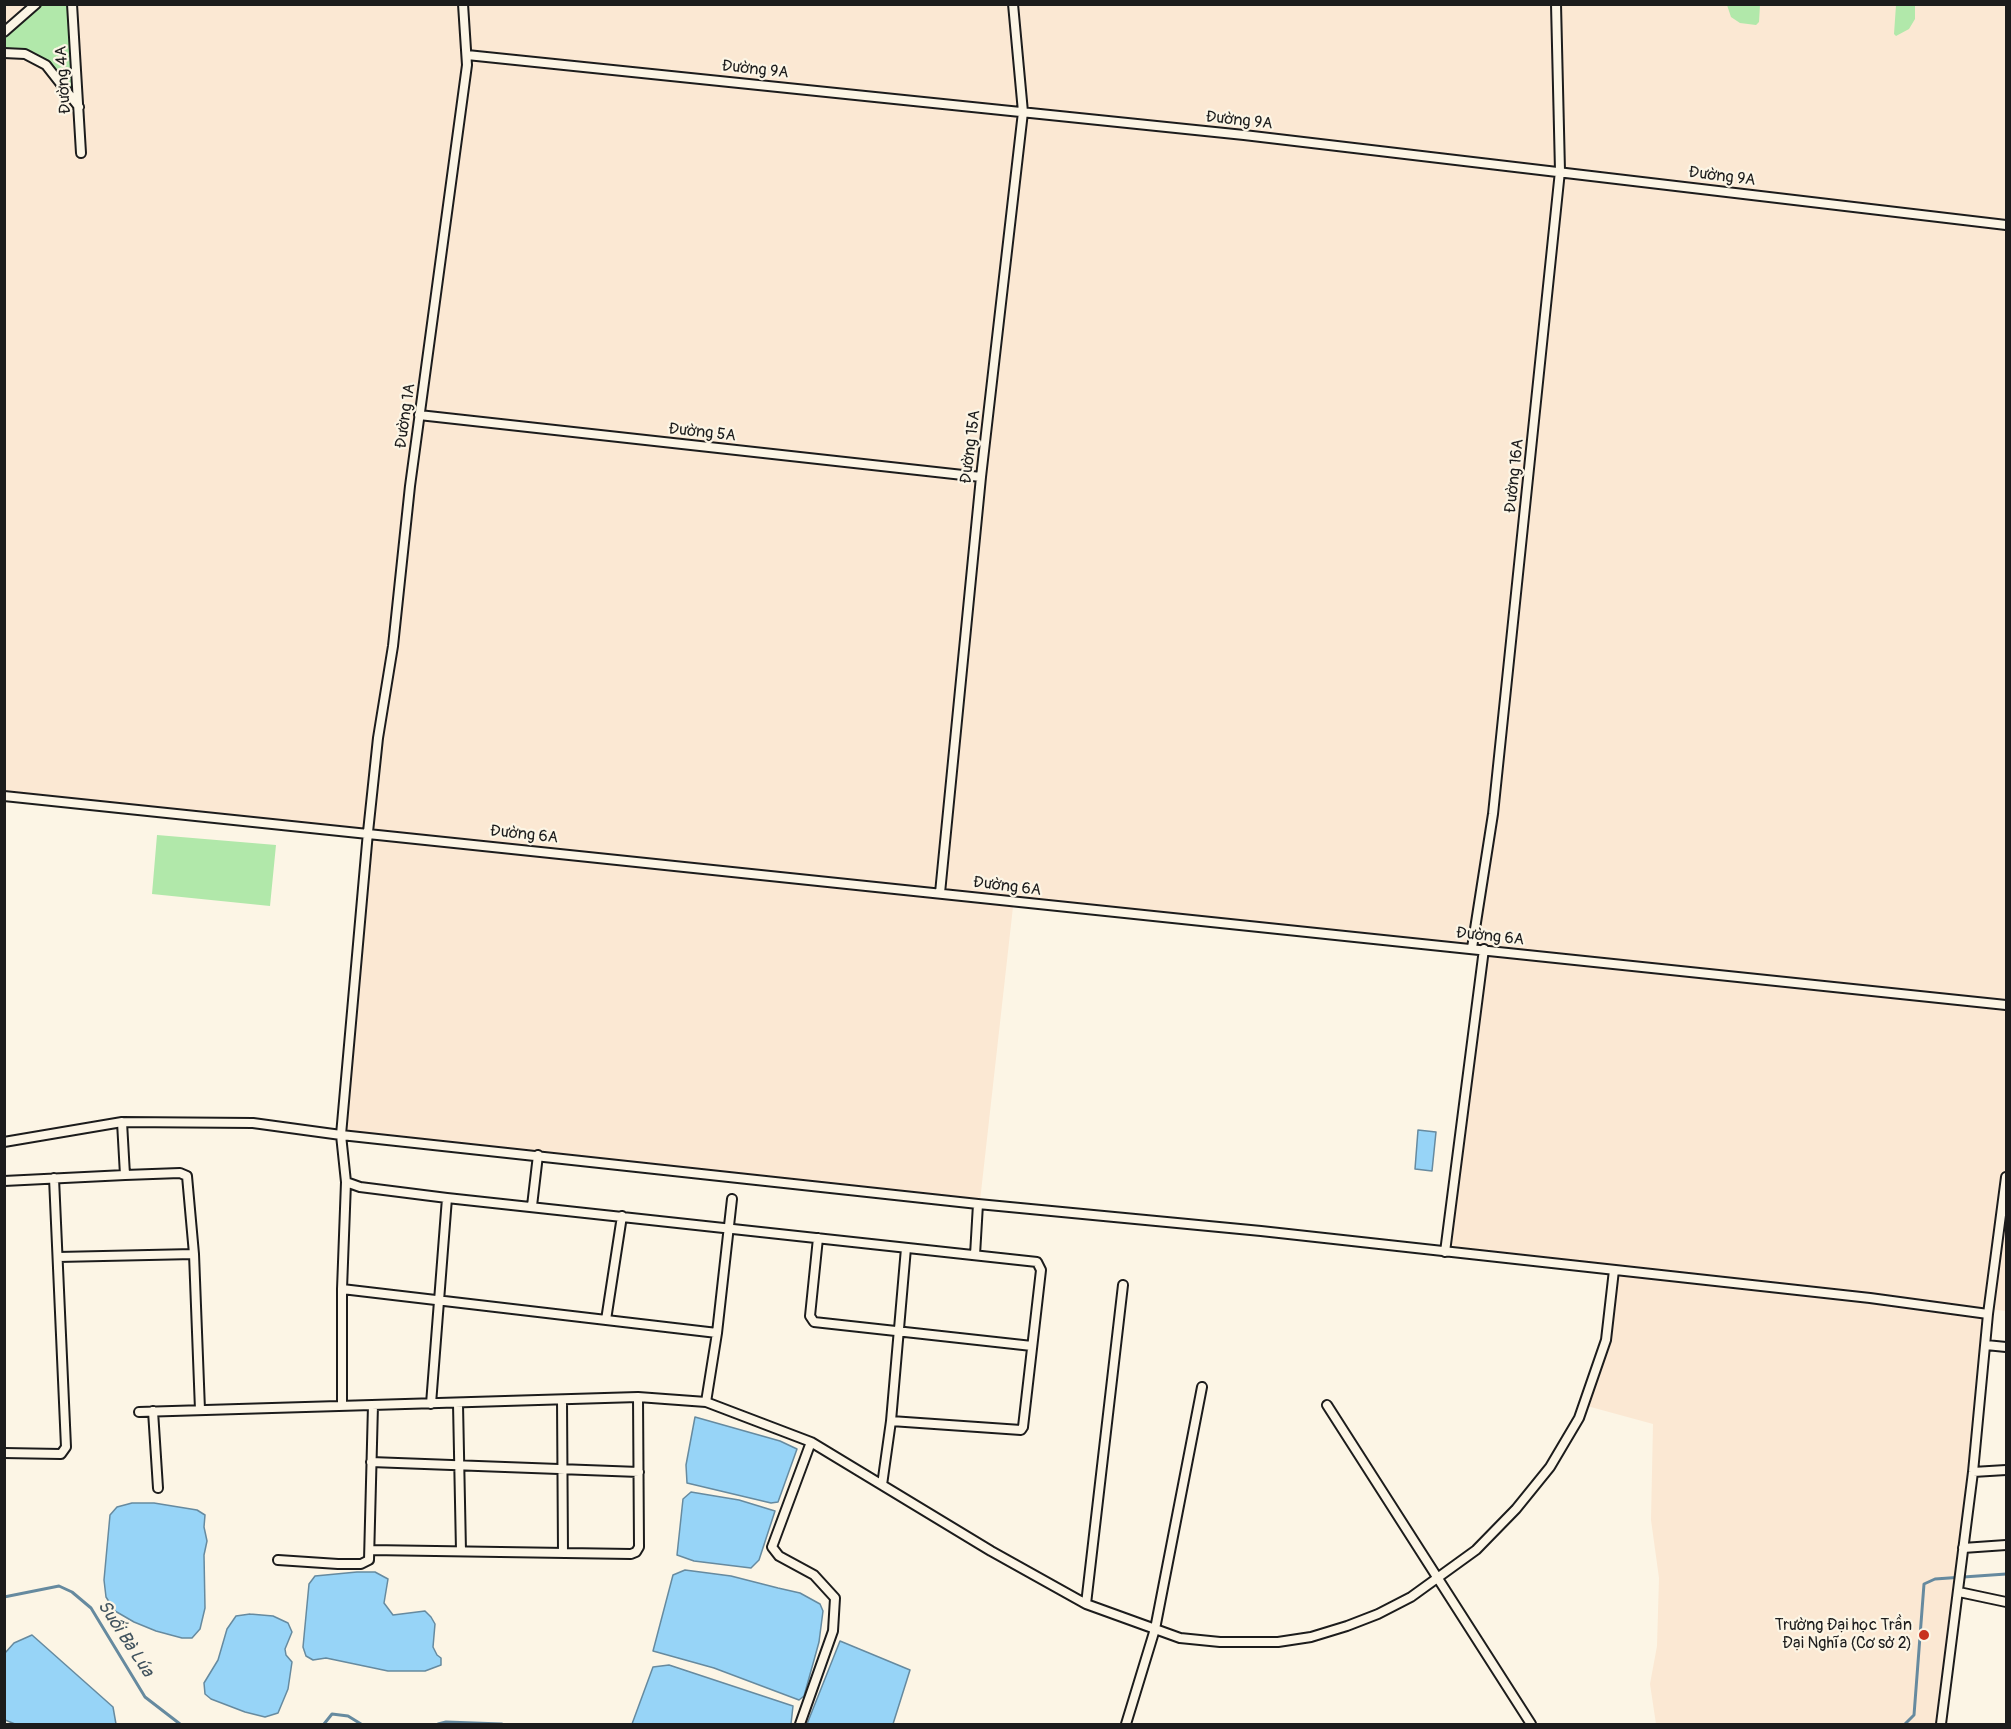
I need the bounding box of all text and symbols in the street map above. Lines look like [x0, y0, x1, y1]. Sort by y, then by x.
street label: Đường 4A [52, 45, 76, 115]
street label: Đường 9A [721, 57, 789, 83]
street label: Đường 9A [1205, 108, 1273, 134]
street label: Đường 9A [1687, 163, 1757, 191]
street label: Đường 1A [392, 382, 420, 450]
street label: Đường 15A [957, 409, 985, 485]
street label: Đường 5A [667, 420, 737, 446]
street label: Đường 16A [1502, 438, 1528, 514]
street label: Đường 6A [489, 822, 559, 848]
street label: Đường 6A [972, 873, 1042, 901]
street label: Đường 6A [1455, 924, 1525, 950]
water label: Suối Bà Lúa [92, 1597, 158, 1681]
place label: Trường Đại học Trần Đại Nghĩa (Cơ sở 2) [1775, 1616, 1912, 1654]
marker: Trường Đại học Trần Đại Nghĩa (Cơ sở 2) [1917, 1628, 1931, 1642]

